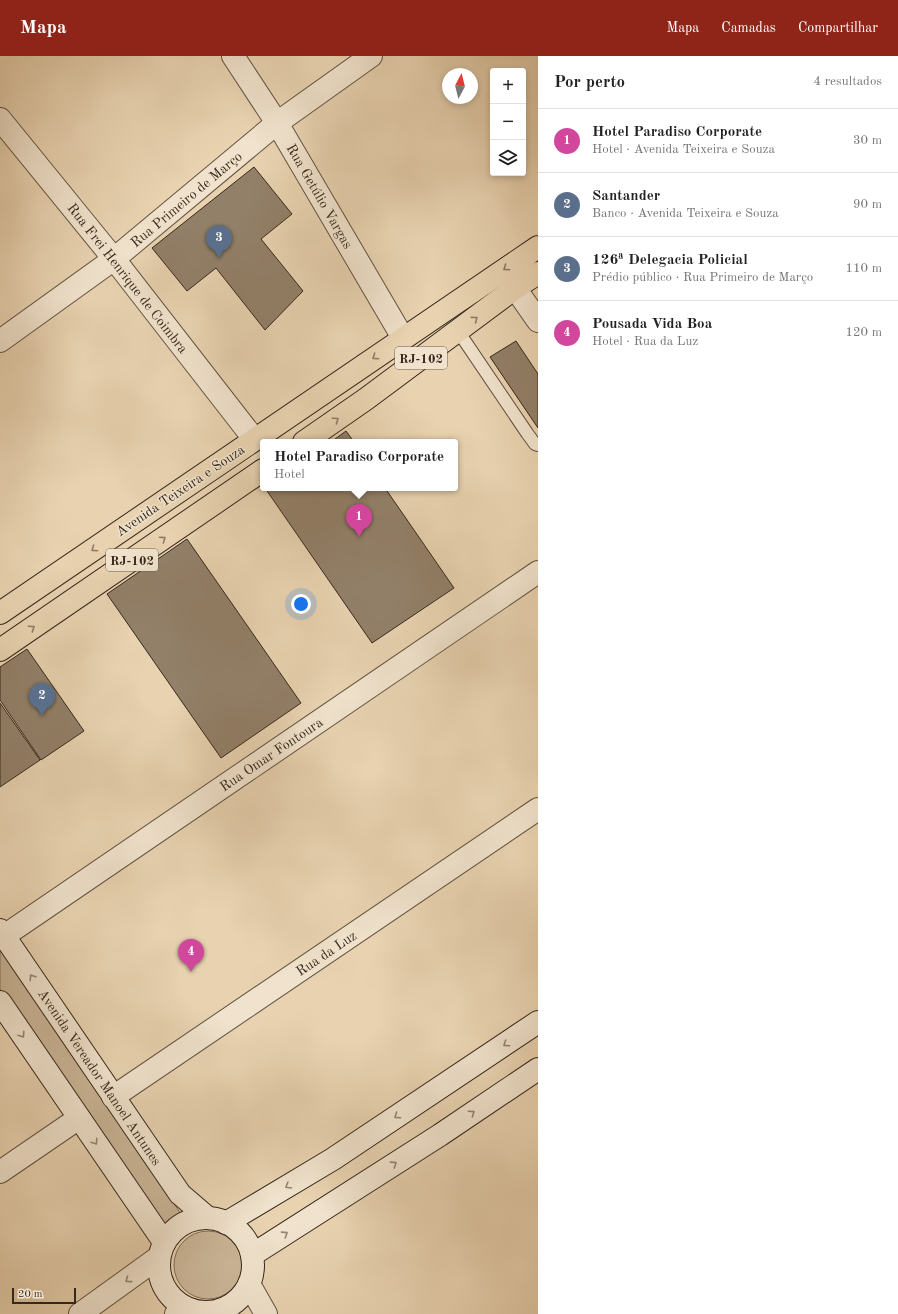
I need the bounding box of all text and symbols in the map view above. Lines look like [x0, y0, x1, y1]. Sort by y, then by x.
text: Mapa [20, 19, 67, 38]
text: Mapa [666, 21, 699, 35]
text: Camadas [721, 21, 776, 35]
text: Compartilhar [798, 21, 878, 35]
north arrow [442, 68, 478, 104]
map controls [490, 68, 526, 176]
button: + [490, 68, 526, 104]
text: Por perto [554, 74, 625, 91]
text: 4 resultados [814, 75, 882, 88]
button: − [490, 104, 526, 140]
text: Hotel Paradiso Corporate [592, 125, 762, 140]
text: 1 [563, 134, 571, 147]
text: 30 m [853, 134, 882, 147]
button: layers [490, 140, 526, 176]
street label: Rua Getúlio Vargas [283, 142, 355, 251]
text: Hotel · Avenida Teixeira e Souza [592, 143, 775, 156]
street label: Rua Primeiro de Março [128, 149, 245, 250]
text: Santander [592, 189, 660, 204]
text: 2 [563, 198, 571, 211]
text: 90 m [853, 198, 882, 211]
street label: Rua Frei Henrique de Coimbra [64, 201, 190, 356]
text: Banco · Avenida Teixeira e Souza [592, 207, 779, 220]
pin: 3 [206, 225, 232, 258]
text: 126ª Delegacia Policial [592, 253, 748, 268]
text: 3 [563, 262, 571, 275]
text: 110 m [845, 262, 882, 275]
one-way arrow [503, 264, 510, 271]
text: Prédio público · Rua Primeiro de Março [592, 271, 813, 284]
one-way arrow [470, 316, 477, 323]
text: Pousada Vida Boa [592, 317, 712, 332]
text: 4 [563, 326, 571, 339]
text: 120 m [845, 326, 882, 339]
text: Hotel · Rua da Luz [592, 335, 698, 348]
road number: RJ-102 [395, 347, 447, 369]
one-way arrow [372, 352, 379, 360]
one-way arrow [332, 417, 339, 425]
popup [260, 439, 458, 491]
street label: Avenida Teixeira e Souza [114, 442, 248, 539]
text: Hotel Paradiso Corporate [274, 450, 444, 465]
text: Hotel [274, 468, 305, 481]
pin: 1 [346, 504, 372, 537]
one-way arrow [159, 536, 166, 544]
one-way arrow [91, 544, 98, 552]
road number: RJ-102 [106, 549, 158, 571]
your location [291, 594, 311, 614]
one-way arrow [28, 625, 35, 633]
pin: 2 [29, 683, 55, 716]
street label: Rua Omar Fontoura [218, 715, 326, 794]
street label: Rua da Luz [294, 929, 359, 979]
pin: 4 [178, 939, 204, 972]
one-way arrow [29, 974, 37, 981]
street label: Avenida Vereador Manoel Antunes [35, 987, 164, 1168]
one-way arrow [17, 1030, 24, 1037]
one-way arrow [503, 1039, 510, 1046]
one-way arrow [468, 1110, 475, 1118]
one-way arrow [395, 1111, 402, 1118]
one-way arrow [90, 1138, 98, 1145]
one-way arrow [390, 1161, 397, 1169]
one-way arrow [285, 1182, 292, 1189]
one-way arrow [281, 1232, 288, 1239]
one-way arrow [125, 1275, 132, 1282]
scale bar [12, 1286, 76, 1305]
text: 20 m [18, 1289, 43, 1300]

